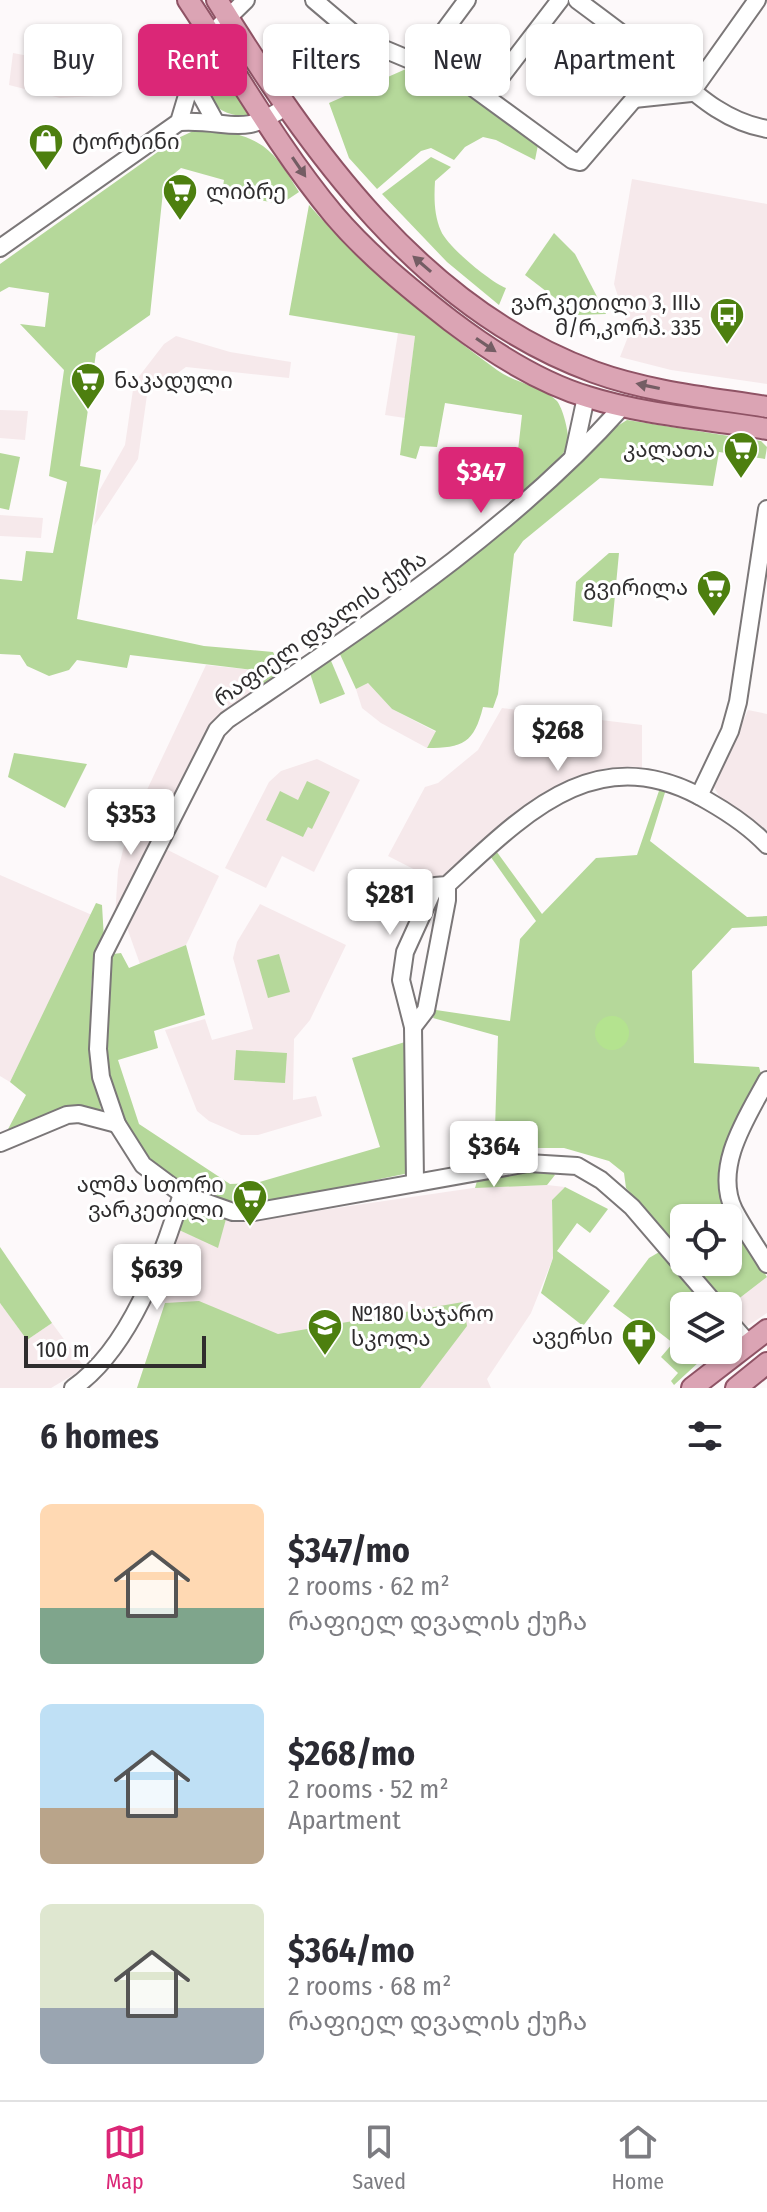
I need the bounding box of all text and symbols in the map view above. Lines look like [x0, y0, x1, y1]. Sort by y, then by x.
chip: Buy [24, 24, 122, 96]
chip: Rent [138, 24, 247, 96]
chip: Filters [263, 24, 389, 96]
chip: New [405, 24, 510, 96]
chip: Apartment [526, 24, 703, 96]
shop icon: ტორტინი [27, 122, 65, 172]
place label: ტორტინი [72, 128, 180, 155]
one-way arrow [291, 157, 306, 178]
supermarket icon: ლიბრე [161, 172, 199, 222]
place label: ლიბრე [206, 178, 286, 205]
one-way arrow [413, 256, 433, 273]
place label: ვარკეთილი 3, IIIა მ/რ,კორპ. 335 [511, 289, 701, 341]
bus stop icon: ვარკეთილი 3, IIIა მ/რ,კორპ. 335 [708, 296, 746, 346]
one-way arrow [475, 338, 496, 353]
supermarket icon: ნაკადული [69, 361, 107, 411]
place label: ნაკადული [114, 367, 233, 394]
one-way arrow [635, 379, 660, 392]
supermarket icon: კალათა [722, 430, 760, 480]
place label: კალათა [623, 436, 715, 463]
pin: $347 [434, 447, 528, 515]
text: $347 [456, 457, 506, 488]
street label: რაფიელ დვალის ქუჩა [209, 545, 432, 712]
supermarket icon: გვირილა [695, 568, 733, 618]
place label: გვირილა [583, 574, 688, 601]
pin: $268 [511, 705, 605, 773]
text: $268 [532, 715, 584, 746]
pin: $353 [84, 789, 178, 857]
text: $353 [106, 799, 156, 830]
pin: $281 [343, 869, 437, 937]
text: $281 [366, 879, 414, 910]
pin: $364 [447, 1121, 541, 1189]
text: $364 [468, 1131, 520, 1162]
place label: ალმა სთორი ვარკეთილი [77, 1171, 224, 1223]
supermarket icon: ალმა სთორი ვარკეთილი [231, 1178, 269, 1228]
map controls [670, 1204, 742, 1364]
button: locate [670, 1204, 742, 1276]
pin: $639 [110, 1244, 204, 1312]
text: $639 [131, 1254, 183, 1285]
button: layers [670, 1292, 742, 1364]
place label: №180 საჯარო სკოლა [351, 1300, 494, 1352]
school or university icon: №180 საჯარო სკოლა [306, 1307, 344, 1357]
pharmacy icon: ავერსი [620, 1317, 658, 1367]
place label: ავერსი [532, 1323, 613, 1350]
scale bar [24, 1332, 206, 1368]
text: 100 m [36, 1336, 90, 1363]
icon: filters [683, 1414, 727, 1458]
text: 6 homes [40, 1416, 159, 1457]
text: $347/mo [288, 1530, 410, 1571]
icon: home [104, 1536, 200, 1632]
text: 2 rooms · 62 m² [288, 1571, 450, 1602]
text: რაფიელ დვალის ქუჩა [288, 1606, 587, 1637]
text: $268/mo [288, 1733, 415, 1774]
icon: home [104, 1736, 200, 1832]
text: 2 rooms · 52 m² [288, 1774, 449, 1805]
text: Apartment [288, 1805, 401, 1836]
text: $364/mo [288, 1930, 415, 1971]
icon: home [104, 1936, 200, 2032]
text: 2 rooms · 68 m² [288, 1971, 451, 2002]
text: რაფიელ დვალის ქუჩა [288, 2006, 587, 2037]
tab: Map [103, 2120, 147, 2195]
tab: Saved [352, 2120, 406, 2195]
tab: Home [612, 2120, 664, 2195]

